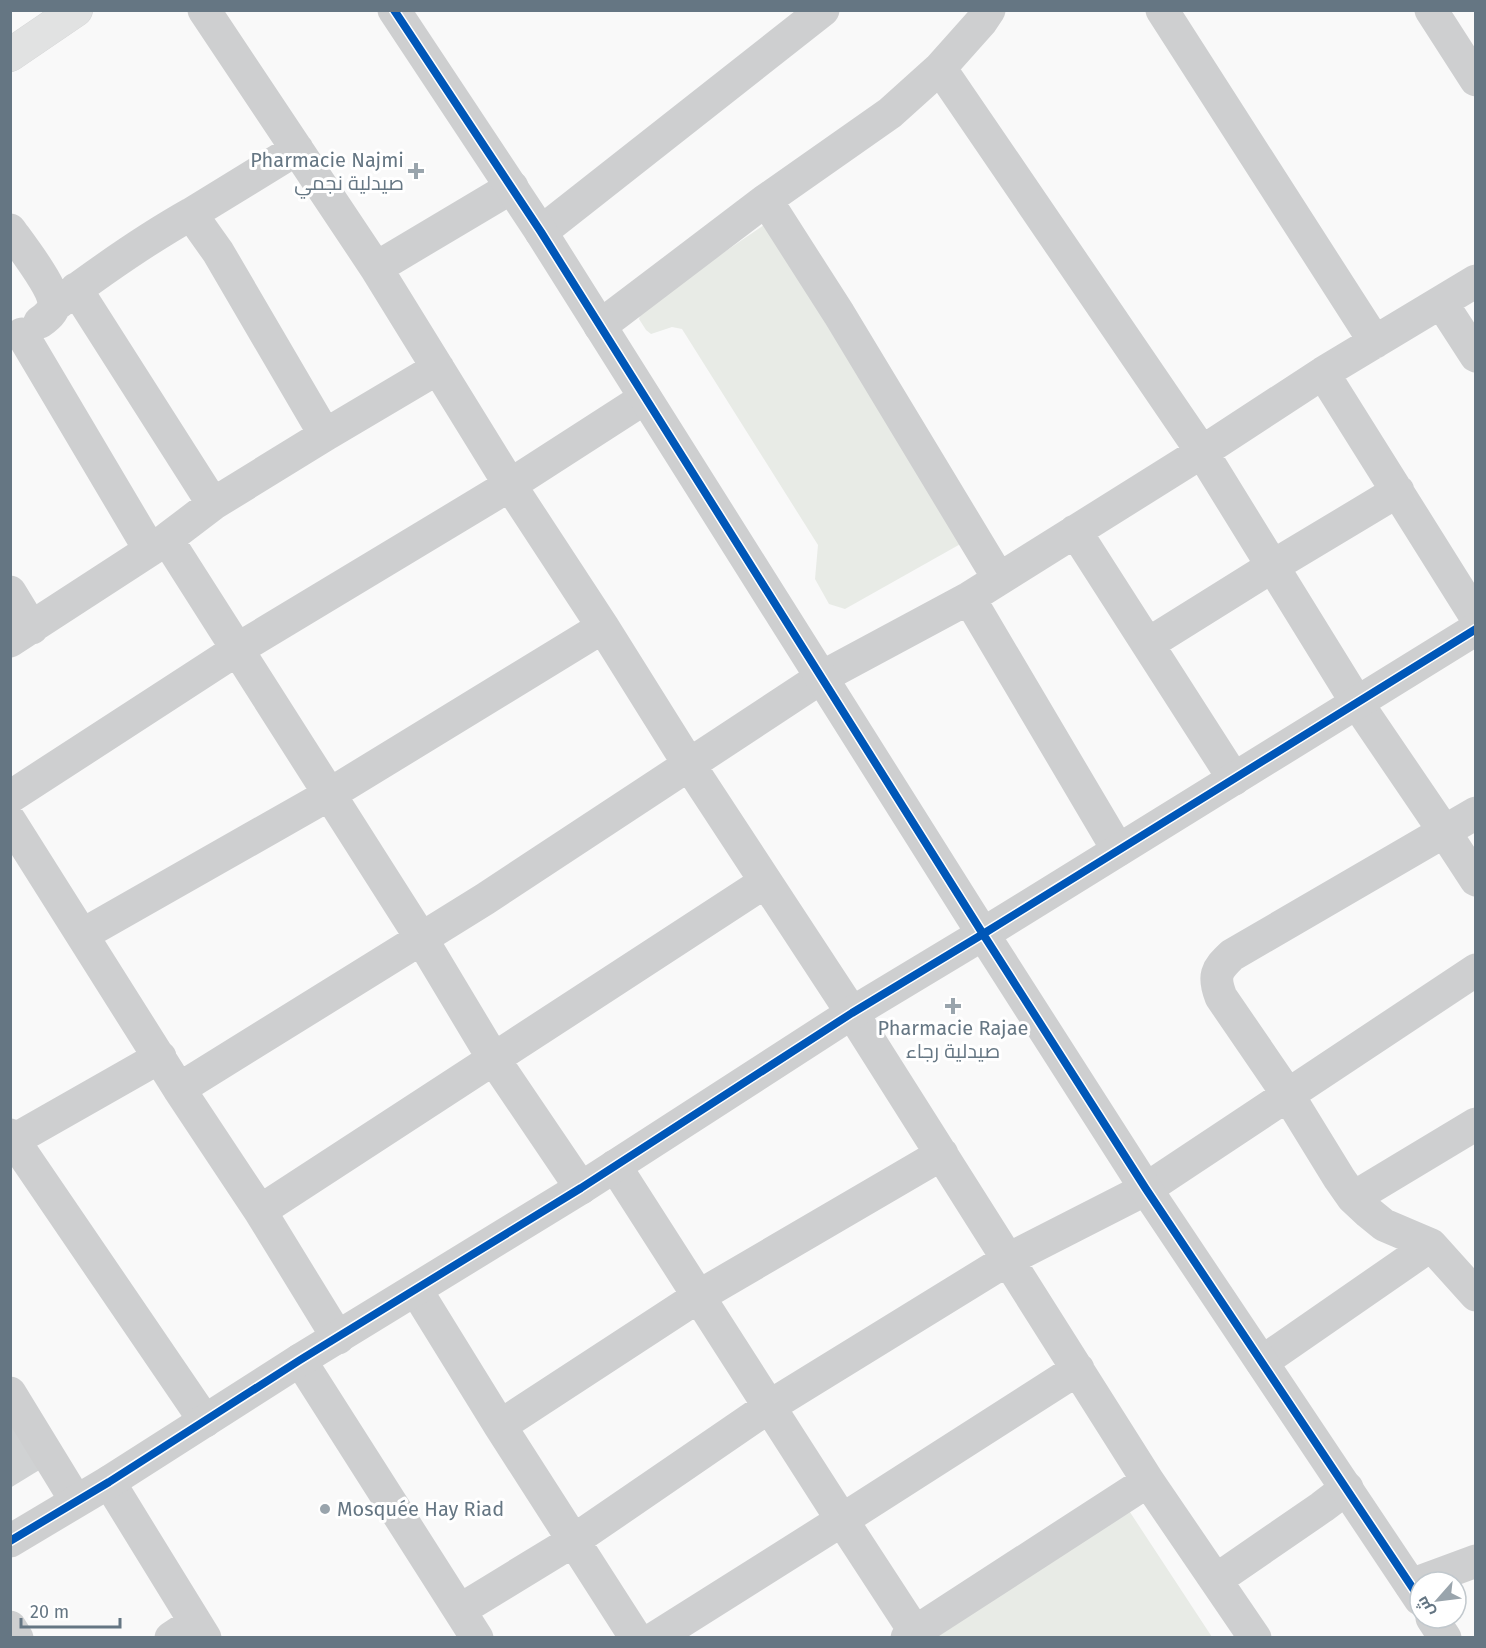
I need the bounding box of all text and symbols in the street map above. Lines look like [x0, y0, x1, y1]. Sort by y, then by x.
place label: Pharmacie Najmi صيدلية نجمي [250, 148, 404, 199]
marker: Pharmacie Najmi صيدلية نجمي [409, 164, 423, 178]
marker: Pharmacie Rajae صيدلية رجاء [946, 999, 960, 1013]
place label: Pharmacie Rajae صيدلية رجاء [878, 1016, 1028, 1063]
place label: Mosquée Hay Riad [337, 1497, 504, 1521]
marker: Mosquée Hay Riad [318, 1502, 332, 1516]
north arrow [1408, 1570, 1468, 1630]
scale bar [21, 1591, 120, 1629]
text: ش [1412, 1593, 1438, 1620]
text: 20 m [30, 1601, 69, 1623]

